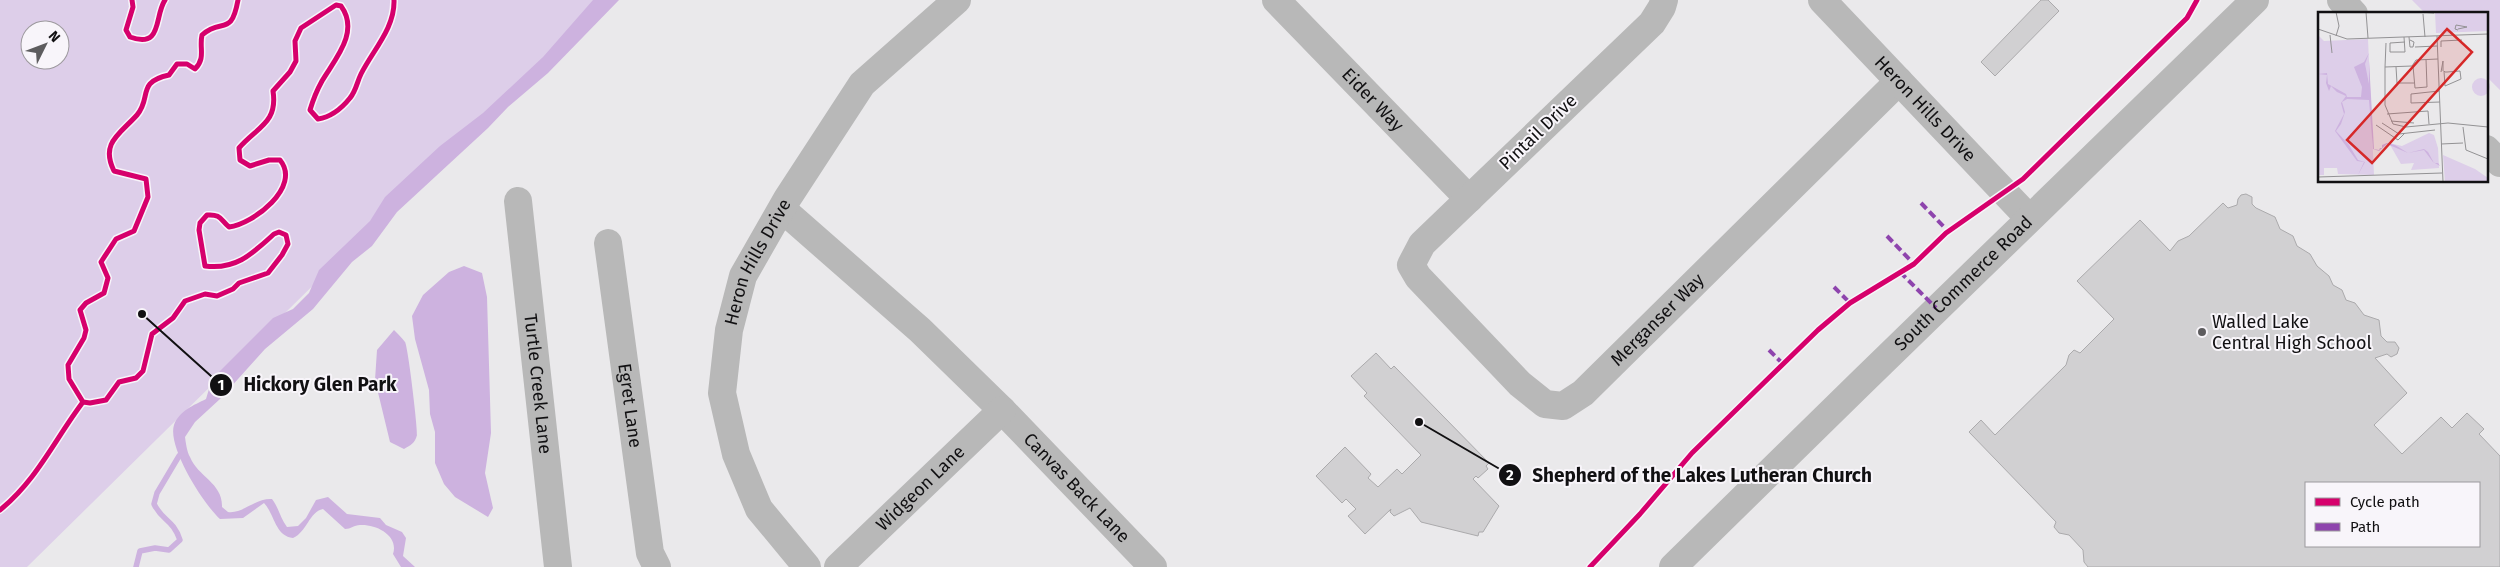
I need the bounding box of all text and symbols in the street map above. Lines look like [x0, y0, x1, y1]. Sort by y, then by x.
inset map [2318, 12, 2488, 182]
north arrow [20, 20, 70, 70]
text: N [45, 27, 64, 46]
street label: Heron Hills Drive [1870, 51, 1981, 166]
street label: Eider Way [1337, 63, 1409, 136]
street label: Pintail Drive [1495, 90, 1581, 174]
street label: Heron Hills Drive [720, 195, 796, 328]
street label: South Commerce Road [1890, 211, 2037, 355]
street label: Merganser Way [1606, 269, 1709, 370]
place label: Walled Lake Central High School [2212, 311, 2372, 354]
street label: Turtle Creek Lane [519, 313, 557, 455]
marker: Walled Lake Central High School [2196, 326, 2208, 338]
street label: Egret Lane [613, 362, 647, 449]
callout: Hickory Glen Park [209, 368, 407, 402]
text: Hickory Glen Park [243, 373, 397, 396]
text: 1 [218, 376, 224, 394]
street label: Canvas Back Lane [1019, 428, 1135, 547]
street label: Widgeon Lane [871, 441, 969, 536]
callout: Shepherd of the Lakes Lutheran Church [1497, 458, 1882, 492]
text: Shepherd of the Lakes Lutheran Church [1532, 464, 1872, 487]
text: 2 [1506, 466, 1514, 484]
legend [2305, 482, 2480, 547]
text: Cycle path [2350, 493, 2420, 511]
text: Path [2350, 518, 2380, 536]

